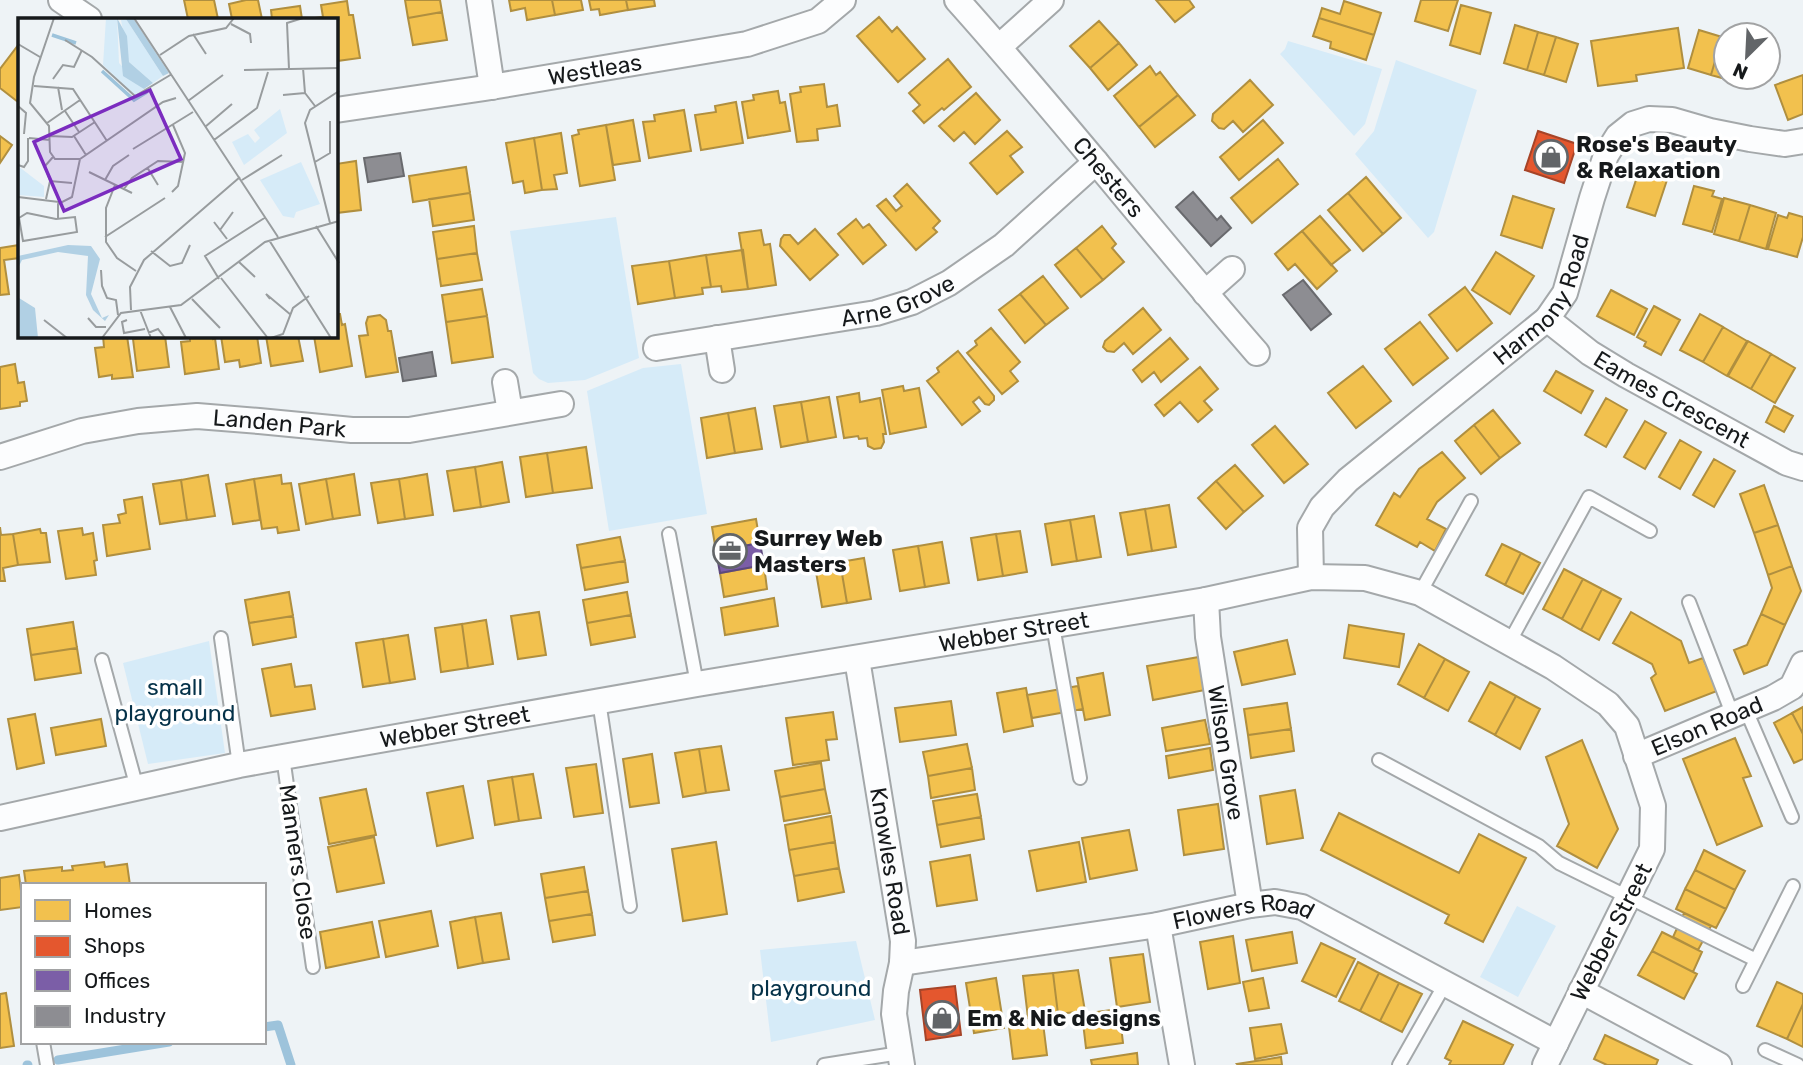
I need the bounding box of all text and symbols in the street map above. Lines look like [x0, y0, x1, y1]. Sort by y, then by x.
inset map [18, 18, 338, 338]
north arrow [1712, 21, 1782, 91]
street label: Westleas [546, 48, 644, 91]
text: N [1729, 58, 1751, 84]
place label: Rose's Beauty & Relaxation [1576, 130, 1737, 184]
street label: Chesters [1067, 131, 1150, 223]
shop icon: Rose's Beauty & Relaxation [1532, 138, 1570, 176]
street label: Harmony Road [1487, 231, 1595, 371]
street label: Arne Grove [839, 269, 959, 332]
street label: Eames Crescent [1589, 345, 1755, 454]
street label: Landen Park [212, 403, 348, 443]
place label: Surrey Web Masters [754, 524, 883, 578]
office icon: Surrey Web Masters [711, 532, 749, 570]
street label: Webber Street [937, 606, 1091, 658]
park label: small playground [115, 673, 235, 727]
street label: Wilson Grove [1202, 683, 1250, 822]
street label: Elson Road [1647, 690, 1767, 762]
street label: Webber Street [378, 700, 532, 754]
street label: Manners Close [273, 783, 323, 941]
street label: Knowles Road [864, 785, 916, 937]
street label: Webber Street [1564, 858, 1658, 1006]
legend [21, 883, 266, 1044]
street label: Flowers Road [1170, 888, 1319, 935]
text: Homes [84, 898, 152, 923]
text: Shops [84, 933, 145, 958]
text: Offices [84, 968, 150, 993]
park label: playground [751, 974, 871, 1002]
shop icon: Em & Nic designs [923, 999, 961, 1037]
text: Industry [84, 1003, 166, 1028]
place label: Em & Nic designs [967, 1004, 1161, 1032]

